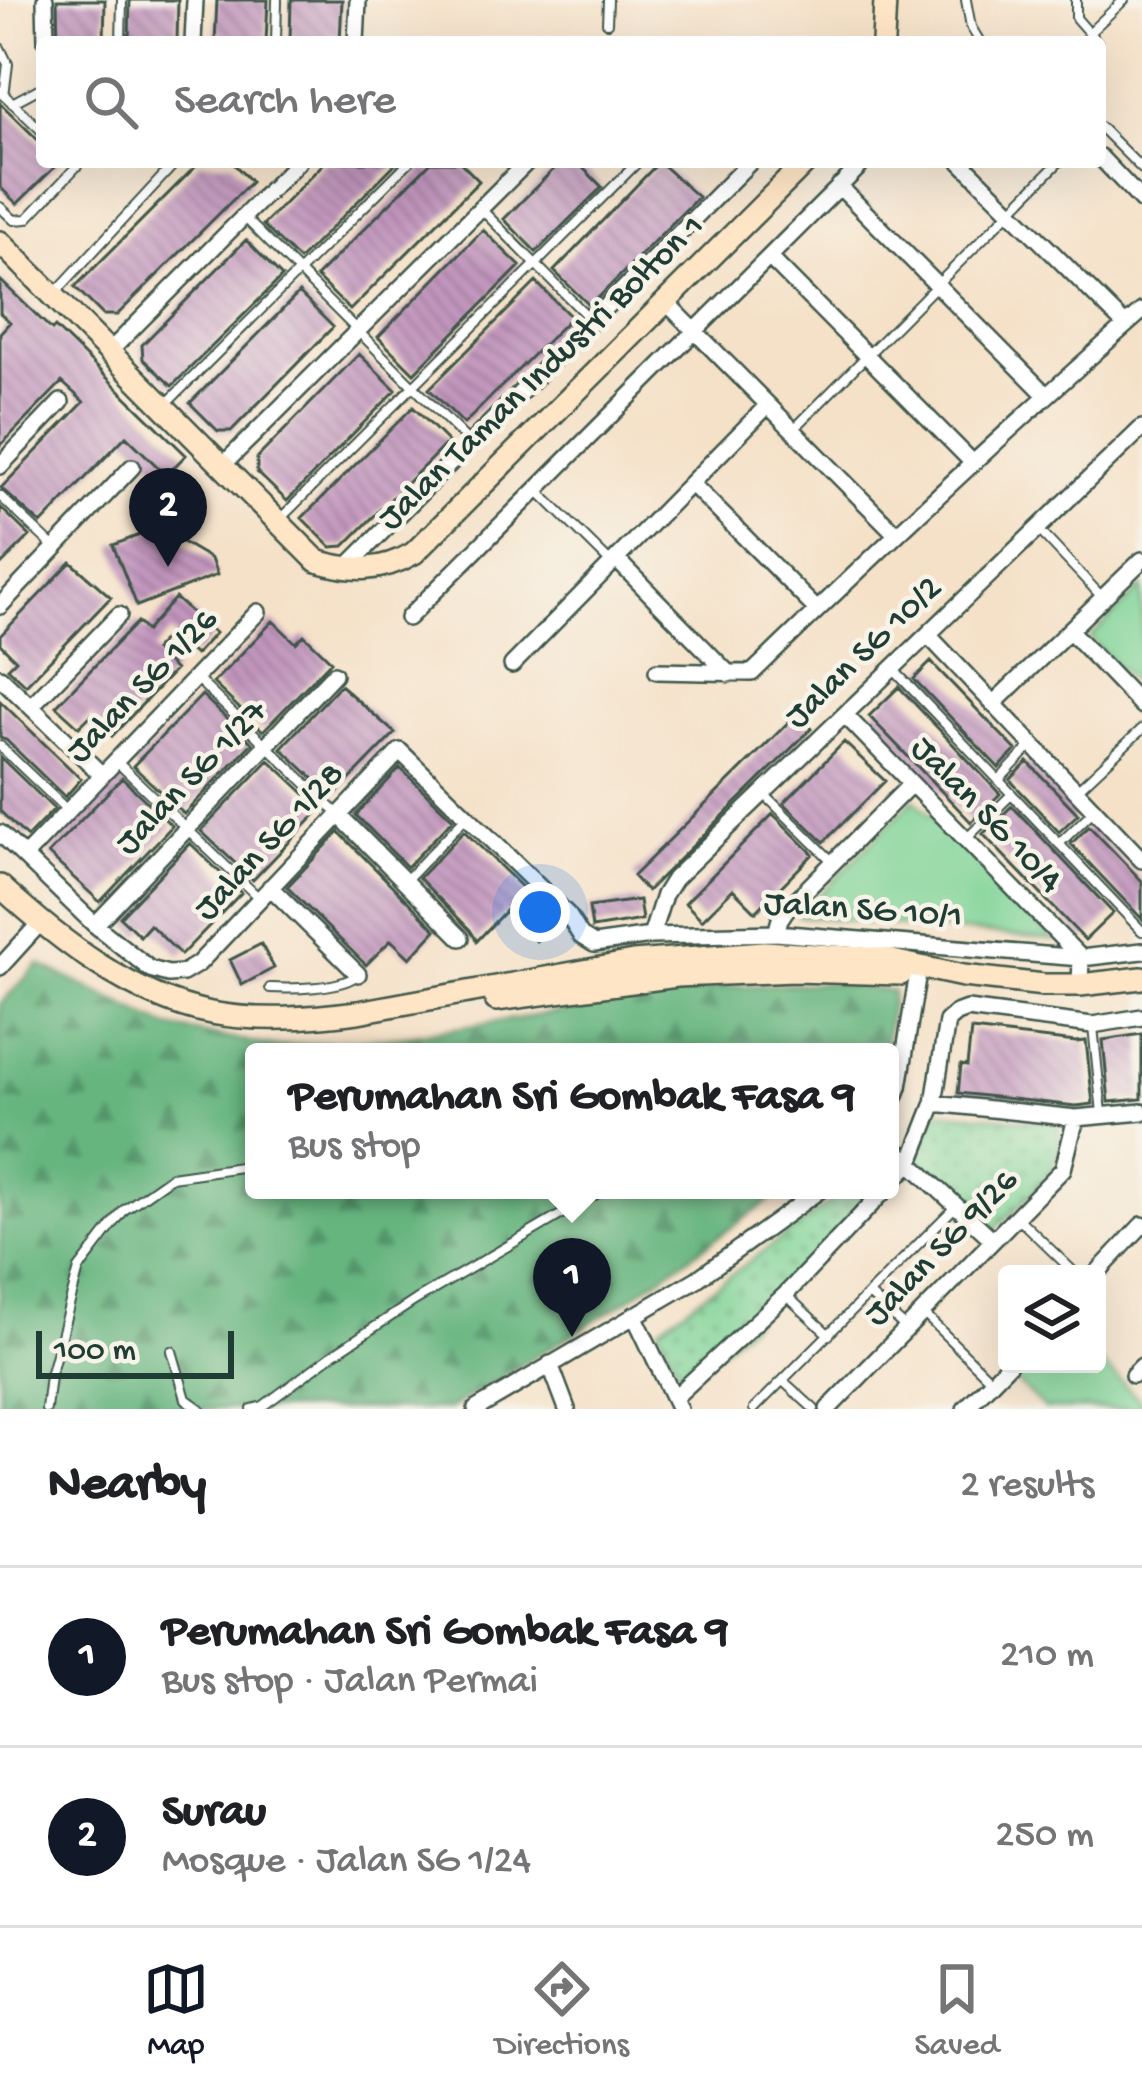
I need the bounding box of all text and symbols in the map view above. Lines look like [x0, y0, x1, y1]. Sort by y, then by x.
search box [36, 36, 1106, 168]
icon: search [78, 69, 144, 135]
text: Search here [174, 76, 396, 129]
street label: Jalan Taman Industri Bolton 1 [371, 207, 715, 541]
pin: 2 [129, 468, 207, 567]
street label: Jalan SG 10/2 [777, 568, 953, 740]
street label: Jalan SG 1/26 [59, 600, 229, 774]
street label: Jalan SG 1/27 [108, 691, 279, 866]
street label: Jalan SG 10/4 [900, 729, 1070, 903]
street label: Jalan SG 1/28 [187, 755, 355, 931]
your location [510, 882, 570, 942]
street label: Jalan SG 10/1 [762, 884, 964, 940]
popup [245, 1043, 899, 1199]
text: Perumahan Sri Gombak Fasa 9 [289, 1072, 855, 1125]
text: Bus stop [289, 1125, 420, 1171]
street label: Jalan SG 9/26 [857, 1160, 1030, 1337]
pin: 1 [533, 1238, 611, 1337]
map controls [998, 1265, 1106, 1373]
button: layers [998, 1265, 1106, 1373]
scale bar [36, 1325, 234, 1378]
text: 100 m [54, 1333, 136, 1371]
text: Nearby [48, 1457, 206, 1517]
text: 2 results [960, 1464, 1094, 1510]
text: Perumahan Sri Gombak Fasa 9 [162, 1607, 728, 1660]
text: 1 [79, 1634, 95, 1680]
text: 210 m [1000, 1634, 1094, 1680]
text: Bus stop · Jalan Permai [162, 1660, 538, 1706]
text: Surau [162, 1787, 266, 1840]
text: 2 [77, 1814, 97, 1860]
text: 250 m [995, 1814, 1094, 1860]
text: Mosque · Jalan SG 1/24 [162, 1840, 531, 1886]
tab: Map [143, 1956, 209, 2066]
tab: Directions [495, 1956, 629, 2066]
tab: Saved [915, 1956, 999, 2066]

